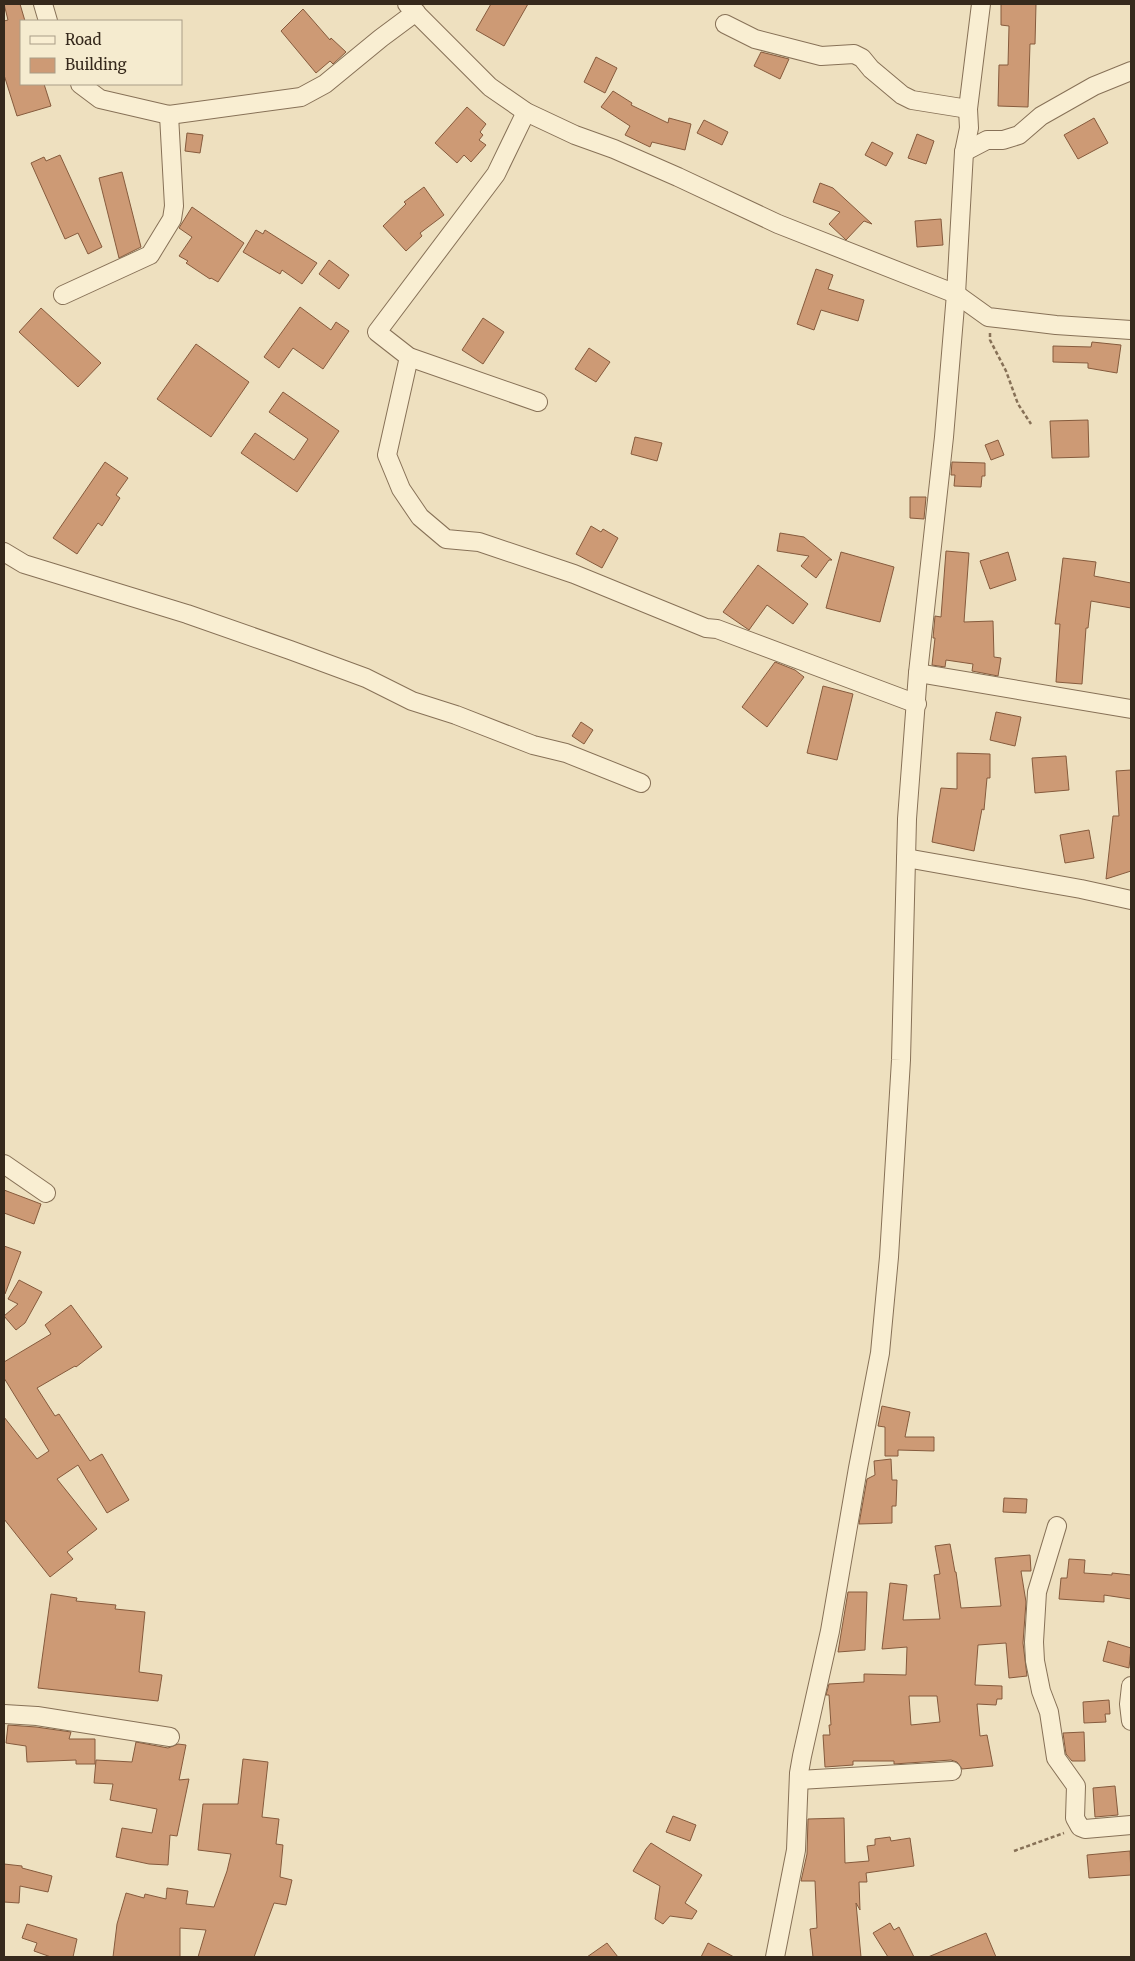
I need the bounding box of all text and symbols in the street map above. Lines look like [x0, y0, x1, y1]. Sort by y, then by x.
legend [20, 20, 182, 85]
text: Road [65, 30, 101, 49]
text: Building [65, 55, 127, 74]

